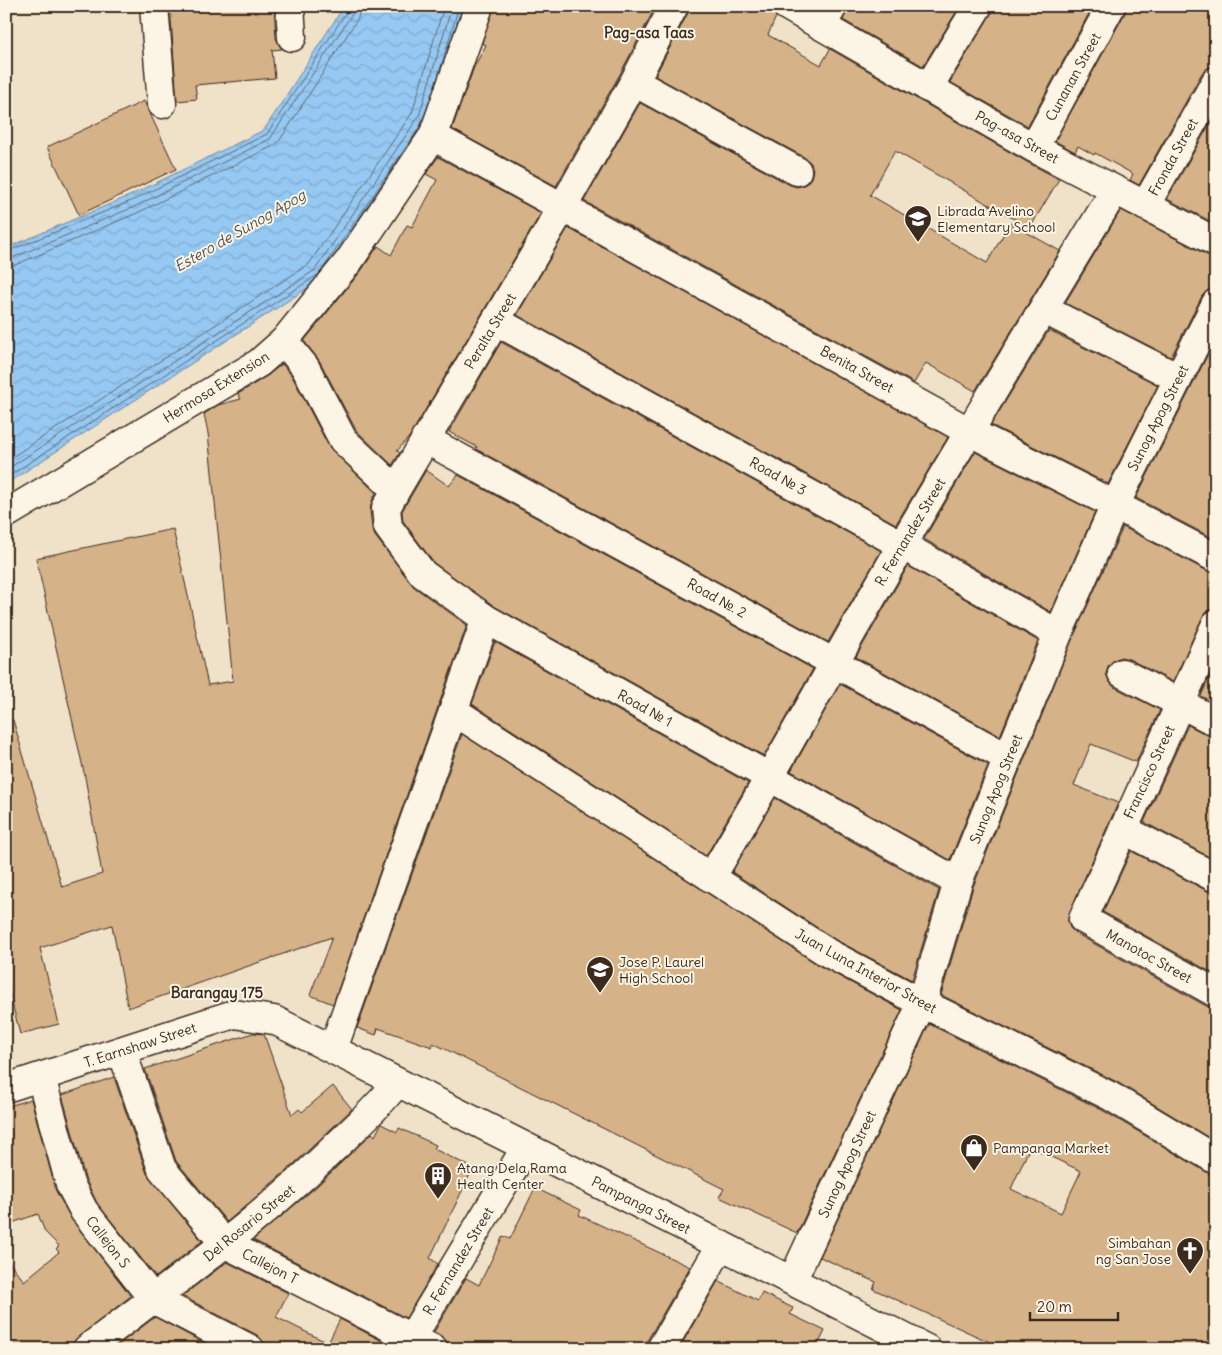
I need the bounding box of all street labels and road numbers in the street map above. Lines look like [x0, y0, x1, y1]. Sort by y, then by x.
street label: Cunanan Street [1041, 29, 1105, 124]
street label: Pag-asa Street [972, 107, 1062, 167]
street label: Fronda Street [1144, 115, 1202, 199]
street label: Peralta Street [460, 289, 520, 372]
street label: Benita Street [817, 341, 897, 397]
street label: Hermosa Extension [160, 347, 272, 427]
street label: Sunog Apog Street [1124, 362, 1193, 474]
street label: Road № 3 [746, 453, 810, 499]
street label: R. Fernandez Street [871, 474, 949, 589]
street label: Road №. 2 [684, 574, 750, 622]
street label: Road № 1 [614, 686, 676, 730]
street label: Francisco Street [1119, 722, 1179, 822]
street label: Sunog Apog Street [966, 731, 1026, 846]
street label: Juan Luna Interior Street [792, 925, 940, 1018]
street label: Manotoc Street [1103, 925, 1195, 987]
street label: T. Earnshaw Street [82, 1018, 199, 1072]
street label: Sunog Apog Street [814, 1107, 880, 1221]
street label: Pampanga Street [588, 1172, 694, 1238]
street label: Del Rosario Street [200, 1180, 299, 1265]
street label: R. Fernandez Street [419, 1203, 497, 1318]
street label: Callejon S [82, 1212, 134, 1272]
street label: Callejon T [239, 1244, 301, 1288]

